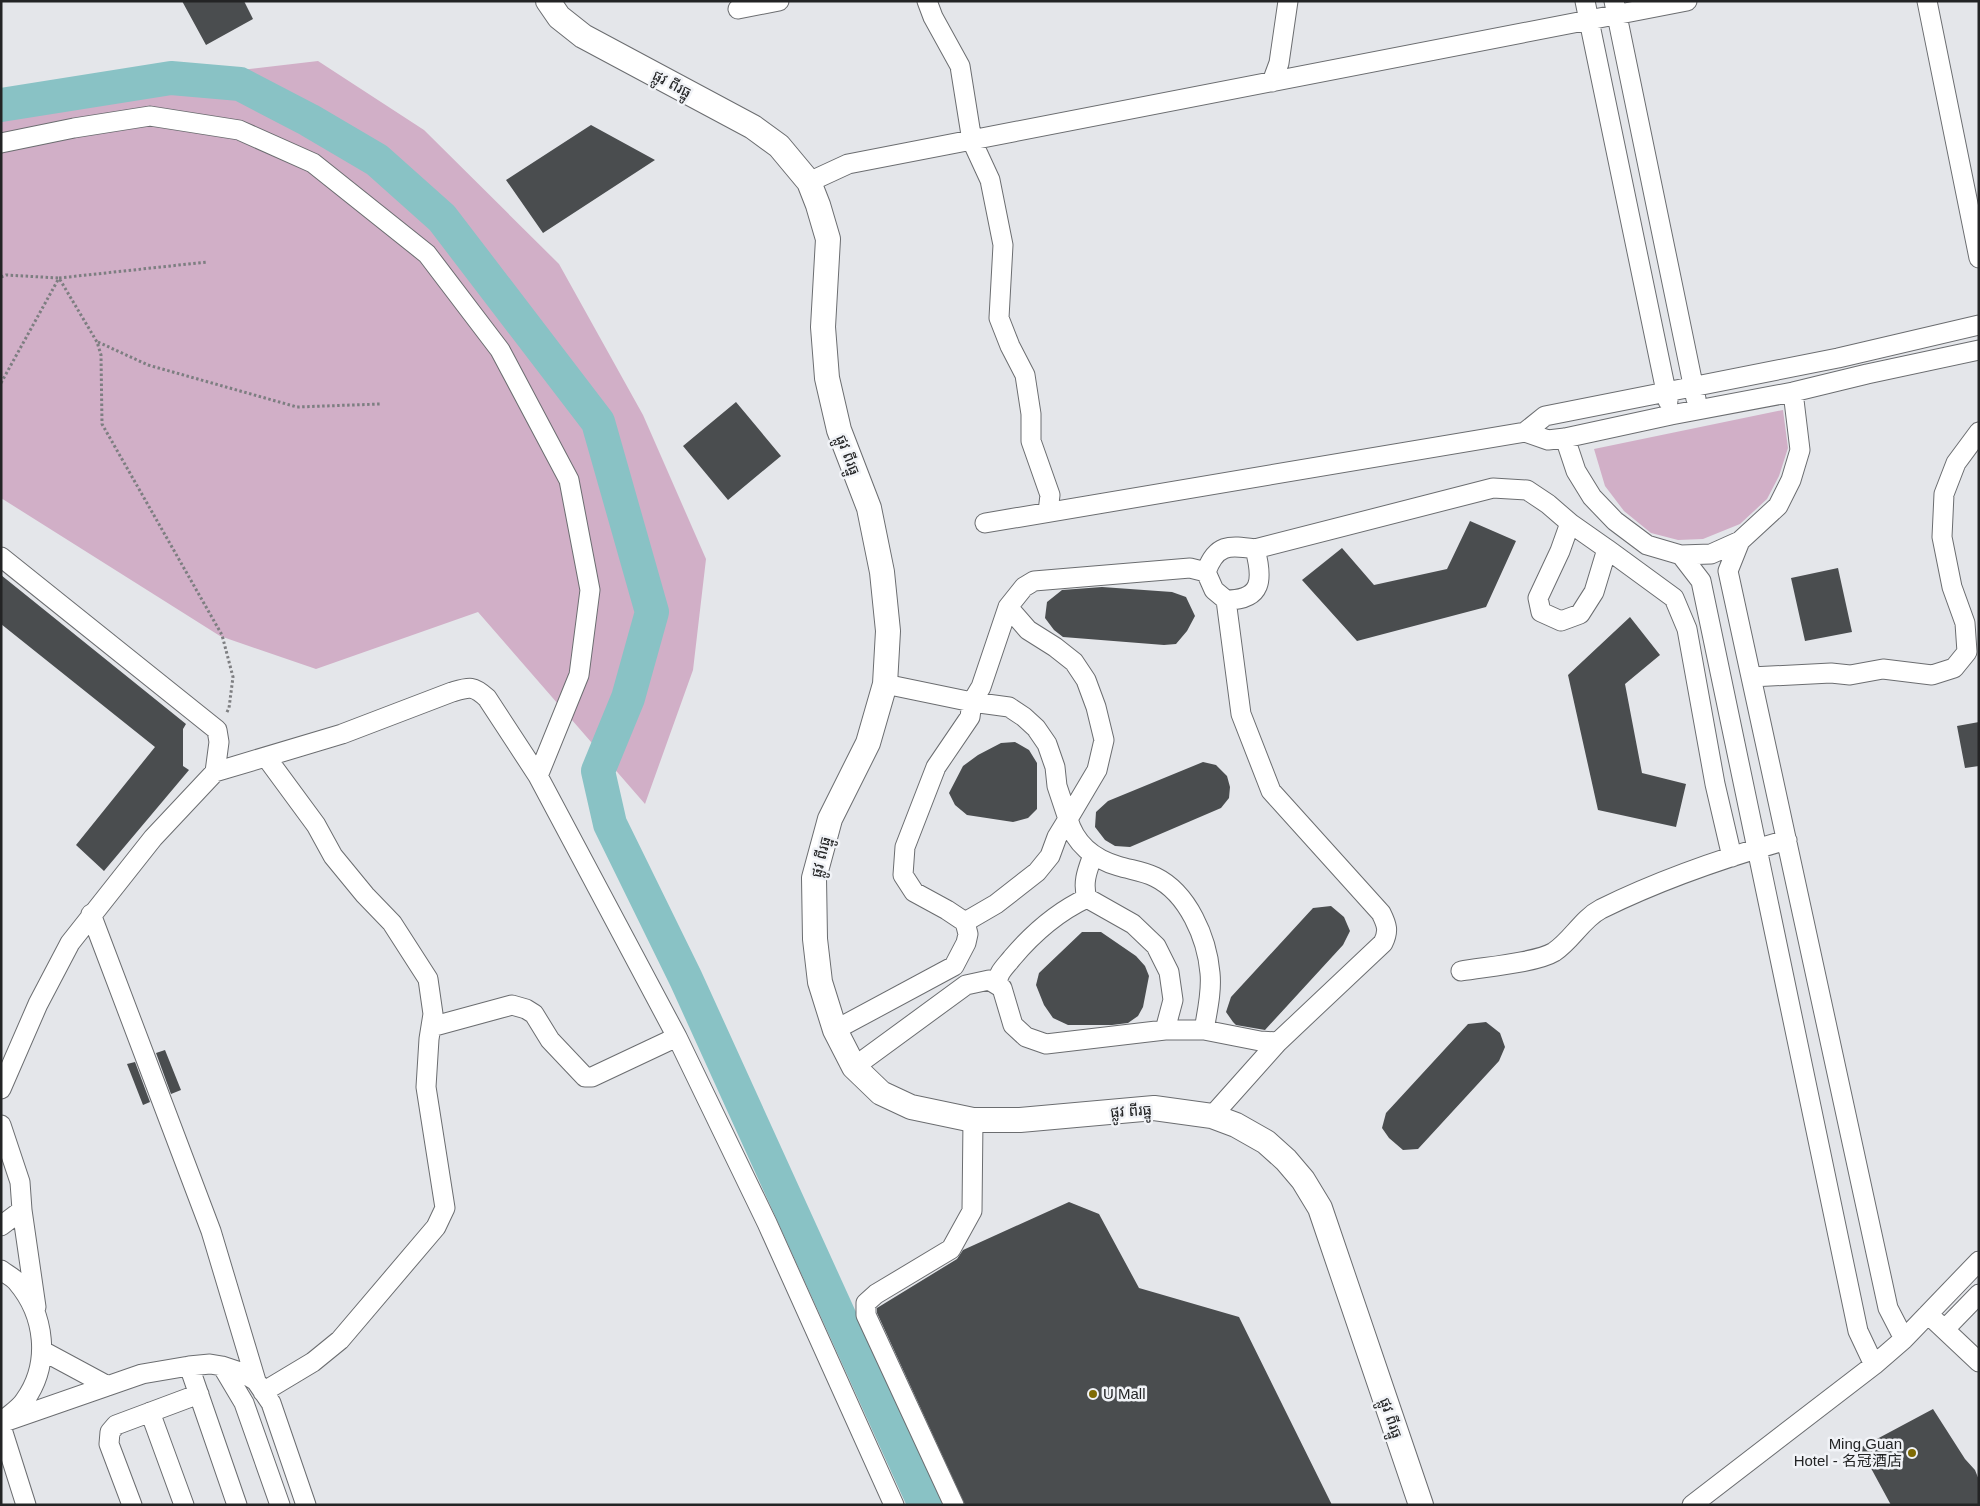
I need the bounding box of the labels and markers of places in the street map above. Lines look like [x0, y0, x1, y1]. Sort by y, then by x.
place label: U Mall [1103, 1385, 1146, 1402]
marker: U Mall [1087, 1388, 1099, 1400]
place label: Ming Guan Hotel - 名冠酒店 [1794, 1435, 1902, 1469]
marker: Ming Guan Hotel - 名冠酒店 [1906, 1447, 1918, 1459]

